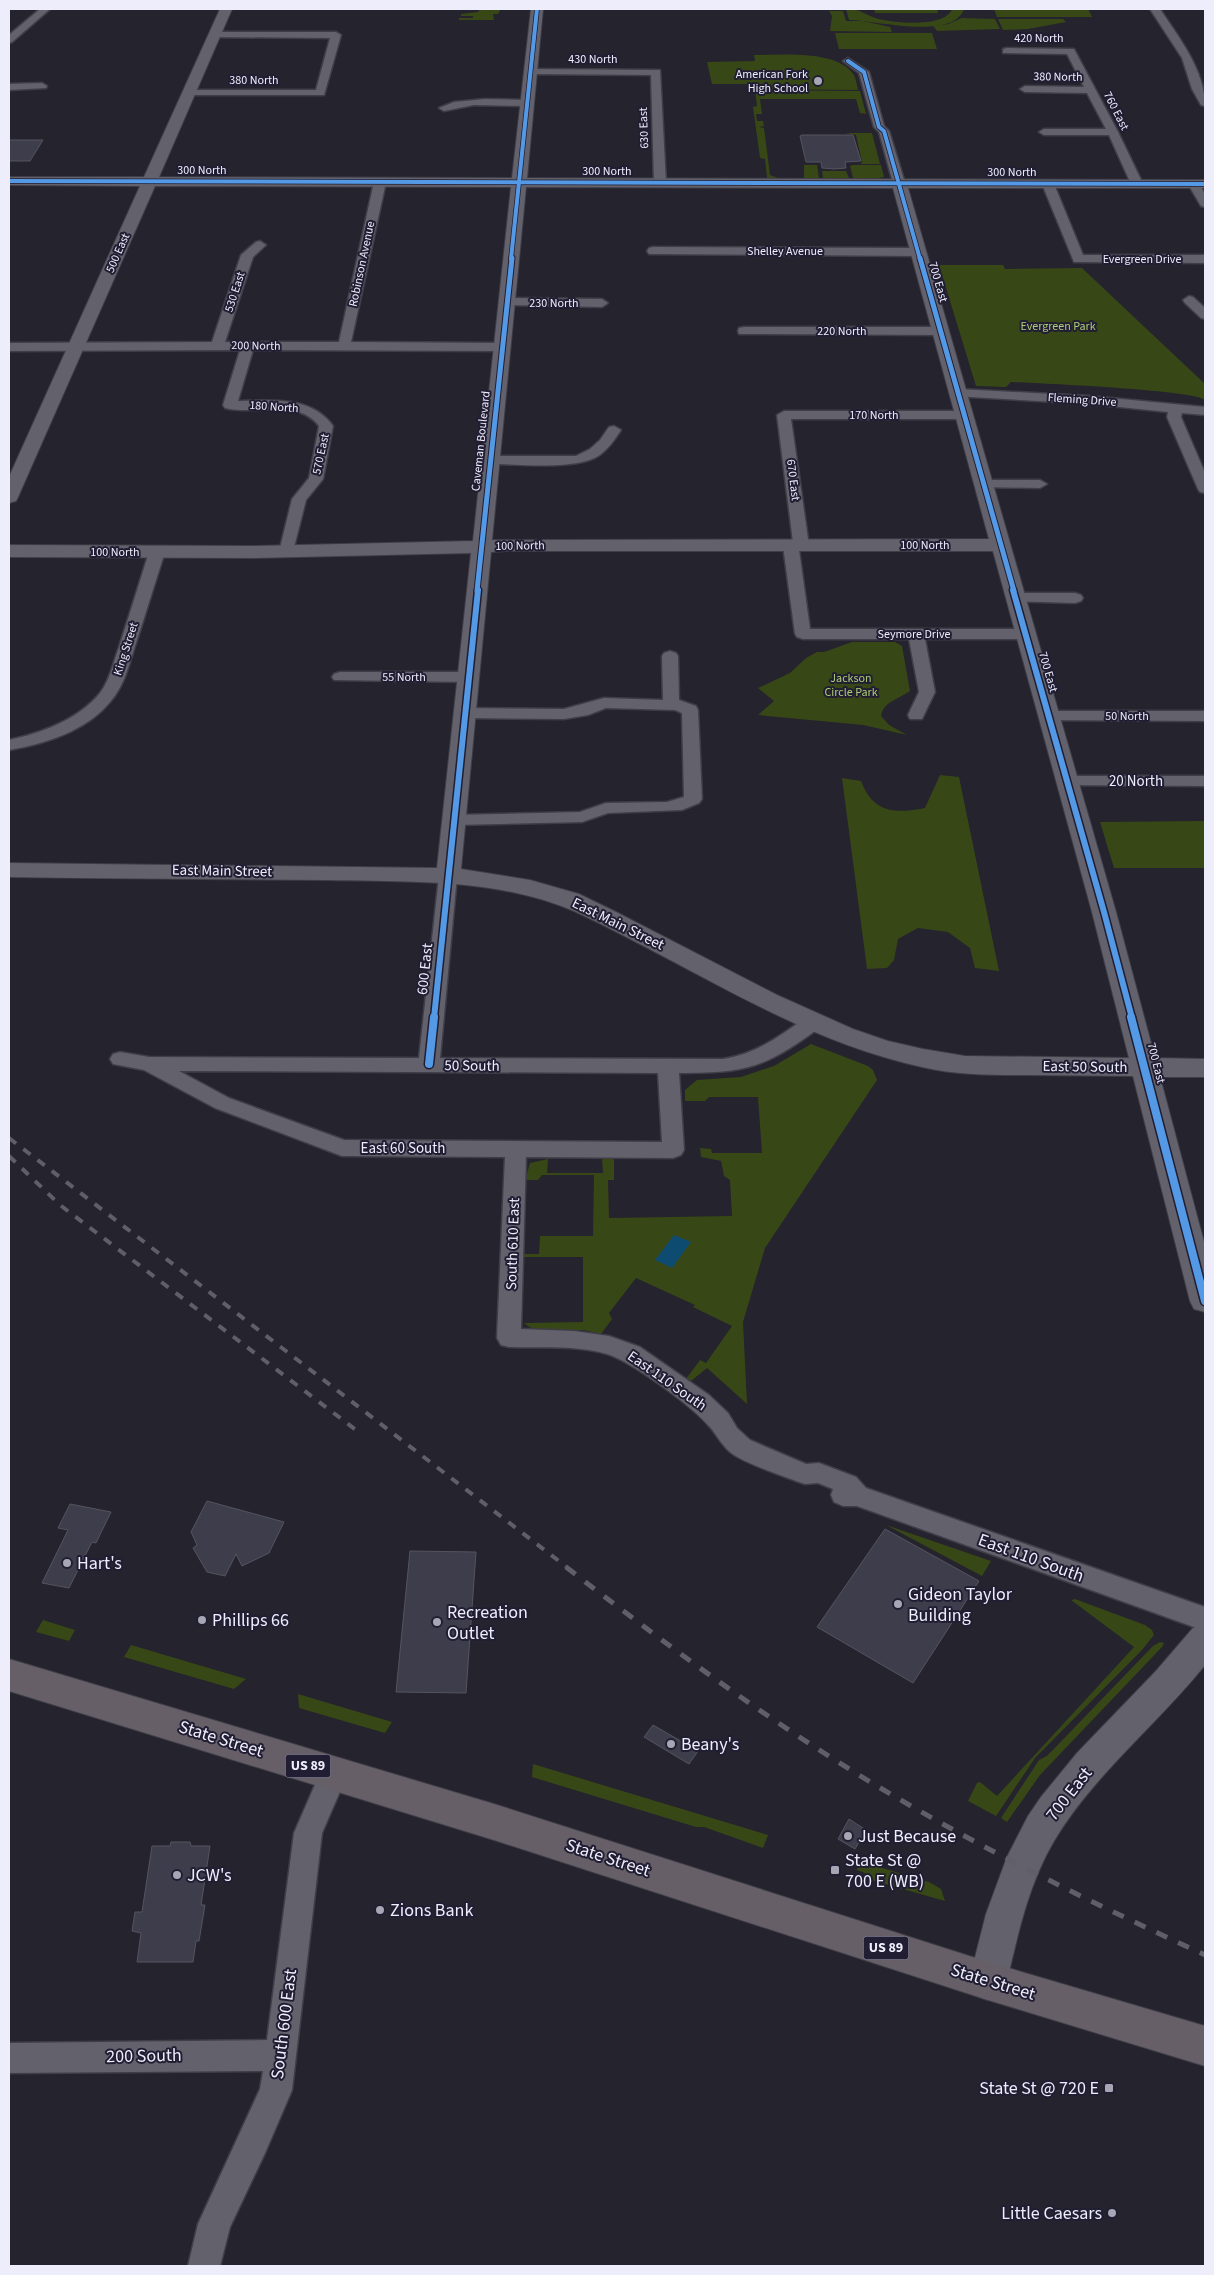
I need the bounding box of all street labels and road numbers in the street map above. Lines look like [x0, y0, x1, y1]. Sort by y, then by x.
street label: 420 North [1014, 30, 1064, 47]
street label: 430 North [568, 51, 618, 68]
street label: 380 North [1033, 68, 1083, 86]
street label: 380 North [229, 72, 279, 89]
street label: 760 East [1099, 89, 1133, 133]
street label: 630 East [635, 107, 653, 149]
street label: 300 North [177, 162, 227, 179]
street label: 300 North [582, 163, 632, 180]
street label: 300 North [987, 164, 1037, 181]
street label: Robinson Avenue [345, 220, 379, 308]
street label: 500 East [102, 231, 134, 275]
street label: Shelley Avenue [747, 243, 823, 260]
street label: Evergreen Drive [1103, 251, 1181, 268]
street label: 700 East [924, 260, 952, 304]
street label: 530 East [221, 270, 249, 314]
street label: 230 North [529, 295, 579, 312]
street label: 220 North [817, 323, 867, 340]
street label: 200 North [231, 337, 281, 355]
street label: Fleming Drive [1047, 389, 1117, 411]
street label: Caveman Boulevard [467, 390, 495, 492]
street label: 180 North [249, 397, 299, 417]
street label: 170 North [849, 407, 899, 424]
street label: 570 East [308, 432, 334, 476]
street label: 670 East [782, 458, 804, 502]
street label: 100 North [495, 537, 545, 555]
street label: 100 North [900, 537, 950, 554]
street label: 100 North [90, 544, 140, 561]
street label: King Street [109, 620, 143, 678]
street label: Seymore Drive [878, 626, 950, 643]
street label: 700 East [1034, 650, 1062, 694]
street label: 55 North [382, 669, 426, 686]
street label: 50 North [1105, 708, 1149, 725]
street label: 20 North [1109, 771, 1163, 792]
street label: East Main Street [172, 860, 272, 882]
street label: East Main Street [568, 893, 668, 955]
street label: 600 East [412, 942, 438, 996]
street label: 700 East [1143, 1041, 1169, 1085]
street label: 50 South [444, 1055, 500, 1077]
street label: East 50 South [1042, 1056, 1128, 1078]
street label: East 60 South [361, 1138, 445, 1159]
street label: South 610 East [501, 1197, 525, 1291]
street label: East 110 South [623, 1346, 711, 1416]
street label: East 110 South [975, 1527, 1087, 1589]
street label: State Street [176, 1714, 266, 1764]
road number: US 89 [286, 1754, 330, 1778]
street label: 700 East [1040, 1762, 1098, 1826]
street label: State Street [563, 1833, 653, 1883]
road number: US 89 [864, 1936, 908, 1960]
street label: State Street [948, 1957, 1038, 2007]
street label: South 600 East [265, 1967, 303, 2081]
street label: 200 South [106, 2043, 182, 2069]

